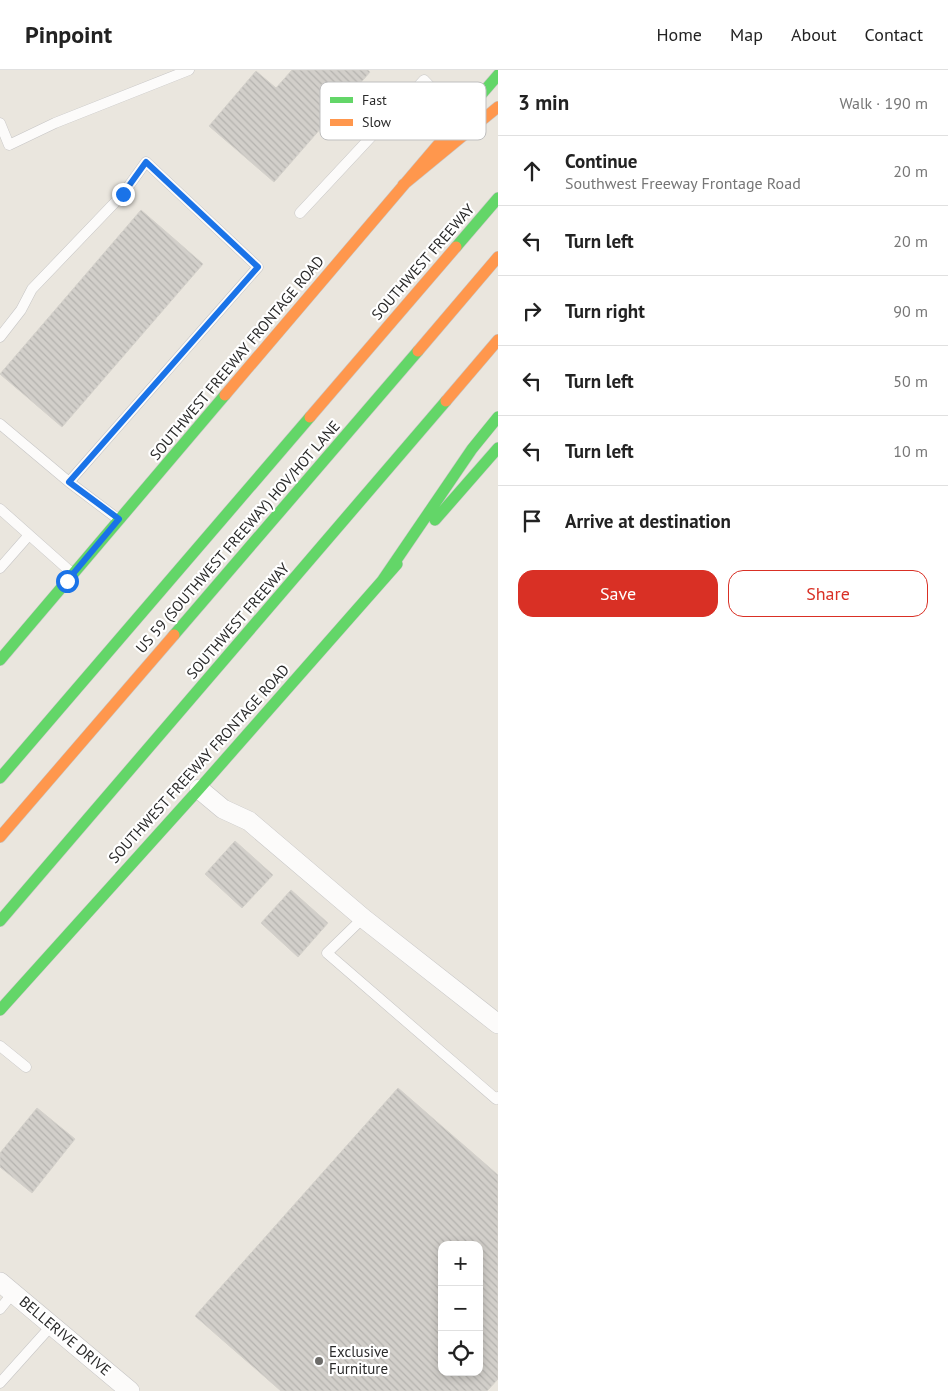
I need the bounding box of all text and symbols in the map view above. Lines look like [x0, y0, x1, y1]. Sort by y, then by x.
text: Pinpoint [25, 19, 112, 50]
text: Home [656, 23, 702, 46]
text: Map [730, 23, 763, 46]
text: About [791, 23, 837, 46]
text: Contact [865, 23, 923, 46]
legend [320, 82, 486, 140]
text: 3 min [518, 89, 569, 116]
text: Fast [362, 91, 387, 109]
text: Walk · 190 m [839, 93, 928, 113]
text: Slow [362, 113, 392, 131]
text: Continue [565, 149, 637, 173]
icon: ahead [518, 157, 546, 185]
text: 20 m [893, 161, 928, 181]
text: Southwest Freeway Frontage Road [565, 173, 801, 193]
route end [112, 183, 135, 206]
street label: SOUTHWEST FREEWAY [367, 199, 479, 324]
icon: left [518, 227, 546, 255]
text: Turn left [565, 229, 634, 253]
text: 20 m [893, 231, 928, 251]
street label: SOUTHWEST FREEWAY FRONTAGE ROAD [145, 252, 328, 464]
icon: right [518, 297, 546, 325]
text: Turn right [565, 299, 645, 323]
text: 90 m [893, 301, 928, 321]
icon: left [518, 367, 546, 395]
text: Turn left [565, 369, 634, 393]
text: 50 m [893, 371, 928, 391]
street label: US 59 (SOUTHWEST FREEWAY) HOV/HOT LANE [132, 417, 344, 657]
icon: left [518, 437, 546, 465]
text: Turn left [565, 439, 634, 463]
text: 10 m [893, 441, 928, 461]
icon: arrive [518, 507, 546, 535]
text: Arrive at destination [565, 509, 731, 533]
street label: SOUTHWEST FREEWAY [183, 559, 293, 683]
route start [56, 570, 79, 593]
button: Save [518, 570, 718, 617]
button: Share [728, 570, 928, 617]
street label: SOUTHWEST FREEWAY FRONTAGE ROAD [104, 660, 293, 867]
map controls [438, 1241, 483, 1376]
button: + [438, 1241, 483, 1286]
button: − [438, 1286, 483, 1331]
street label: BELLERIVE DRIVE [16, 1292, 115, 1379]
button: locate [438, 1331, 483, 1376]
place label: Exclusive Furniture [329, 1342, 389, 1378]
marker: Exclusive Furniture [313, 1355, 325, 1367]

